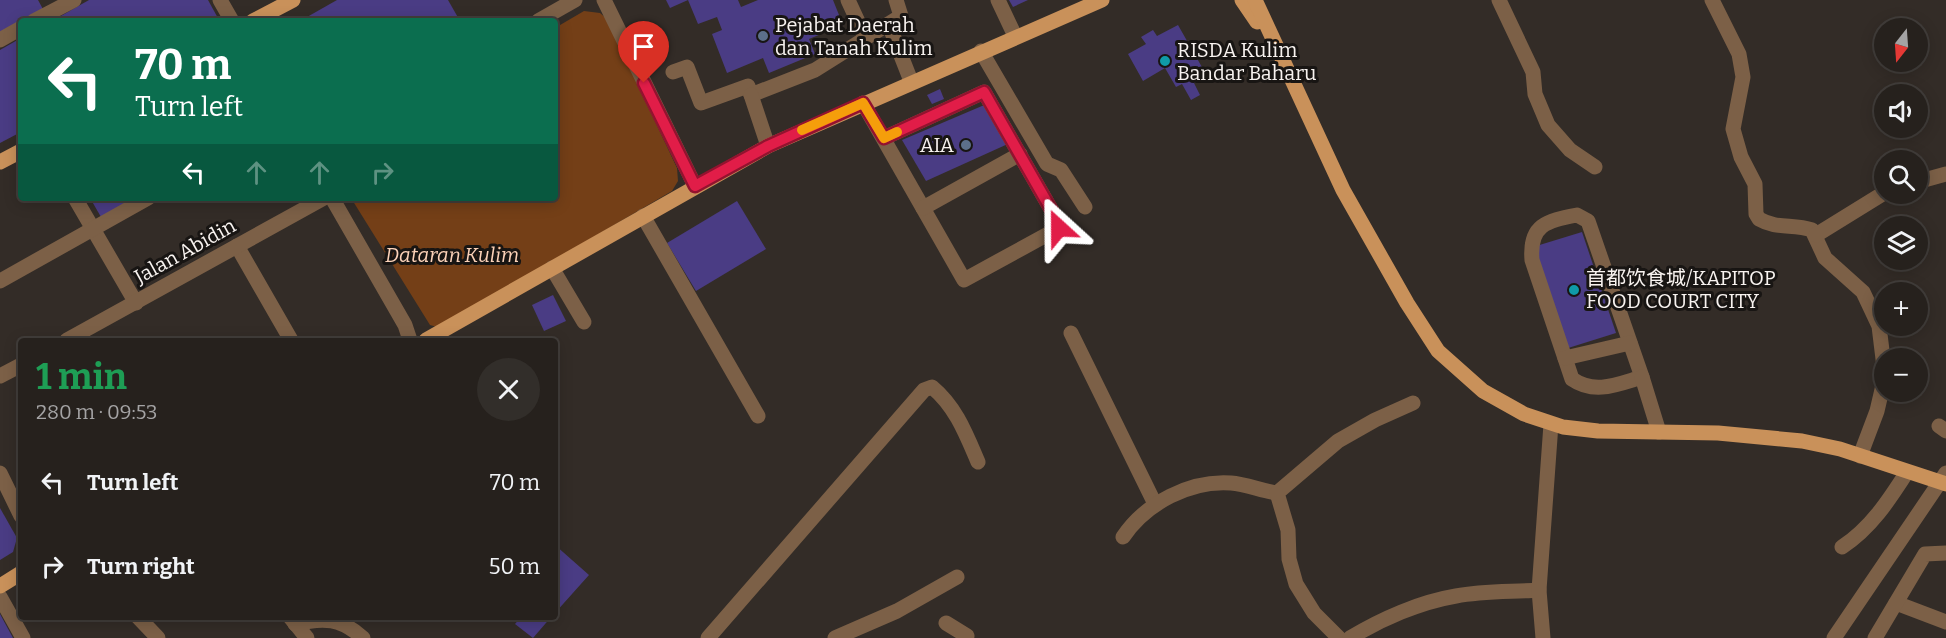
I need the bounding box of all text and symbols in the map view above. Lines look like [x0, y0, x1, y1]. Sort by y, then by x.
place label: Pejabat Daerah dan Tanah Kulim [775, 13, 933, 60]
north arrow [1874, 18, 1928, 72]
map controls [1874, 18, 1928, 402]
pin [618, 21, 669, 83]
marker: Pejabat Daerah dan Tanah Kulim [756, 29, 770, 43]
icon: arrive [627, 30, 660, 63]
place label: RISDA Kulim Bandar Baharu [1177, 38, 1316, 85]
text: 70 m [135, 40, 231, 90]
icon: left [36, 42, 114, 120]
marker: RISDA Kulim Bandar Baharu [1158, 54, 1172, 68]
button: sound [1874, 84, 1928, 138]
text: Turn left [135, 91, 243, 123]
place label: AIA [920, 133, 955, 157]
marker: AIA [959, 138, 973, 152]
button: search [1874, 150, 1928, 204]
icon: left [177, 156, 210, 189]
icon: ahead [240, 156, 273, 189]
icon: ahead [303, 156, 336, 189]
icon: right [366, 156, 399, 189]
position arrow [1027, 196, 1091, 260]
street label: Jalan Abidin [129, 213, 240, 289]
button: layers [1874, 216, 1928, 270]
park label: Dataran Kulim [385, 243, 519, 267]
place label: 首都饮食城/KAPITOP FOOD COURT CITY [1586, 266, 1776, 313]
button: + [1874, 282, 1928, 336]
marker: 首都饮食城/KAPITOP FOOD COURT CITY [1567, 283, 1581, 297]
button: − [1874, 348, 1928, 402]
text: 1 min [36, 355, 127, 399]
button: close [477, 358, 540, 421]
text: 280 m · 09:53 [36, 400, 157, 424]
icon: left [36, 466, 69, 499]
text: Turn left [87, 469, 179, 496]
text: 70 m [490, 469, 540, 496]
icon: right [36, 550, 69, 583]
text: Turn right [87, 553, 195, 580]
text: 50 m [489, 553, 540, 580]

